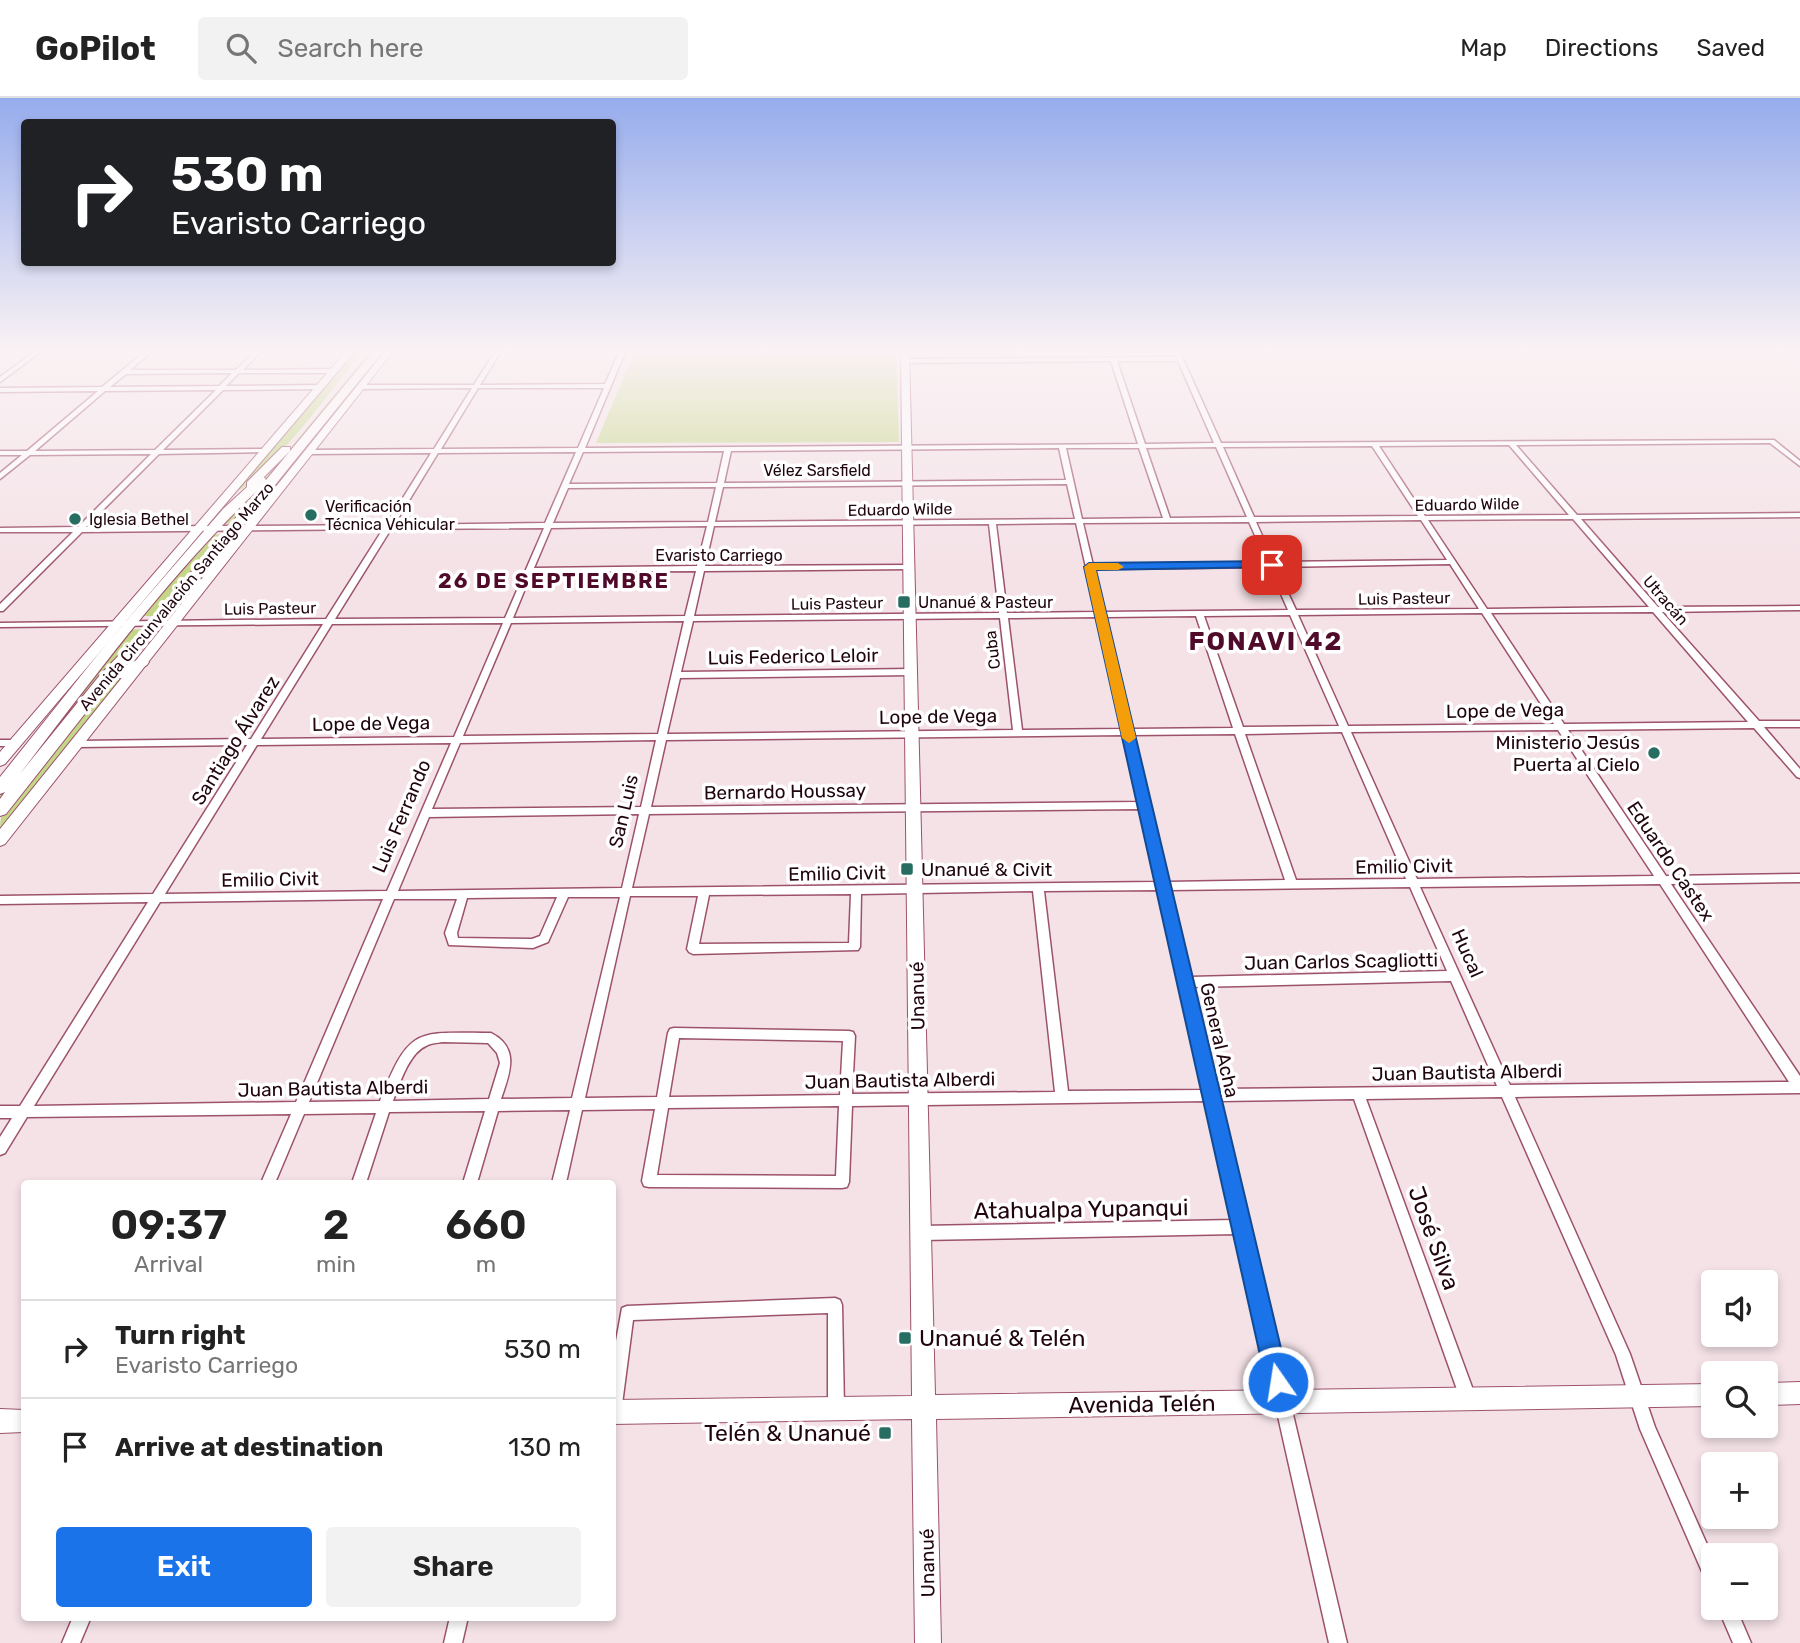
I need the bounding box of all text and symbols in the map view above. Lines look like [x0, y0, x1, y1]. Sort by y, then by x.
search box [198, 17, 688, 80]
text: GoPilot [35, 29, 156, 68]
icon: search [222, 29, 260, 67]
text: Search here [278, 33, 423, 64]
text: Map [1460, 34, 1507, 62]
text: Directions [1545, 34, 1658, 62]
text: Saved [1696, 34, 1765, 62]
text: 530 m [171, 145, 324, 203]
icon: right [56, 147, 147, 238]
text: Evaristo Carriego [171, 204, 426, 242]
street label: Vélez Sarsfield [763, 461, 871, 480]
street label: Avenida Circunvalación Santiago Marzo [75, 478, 278, 714]
street label: Eduardo Wilde [1414, 494, 1520, 515]
place label: Verificación Técnica Vehicular [325, 497, 455, 534]
street label: Eduardo Wilde [847, 499, 953, 520]
marker: Verificación Técnica Vehicular [303, 507, 319, 523]
place label: Iglesia Bethel [89, 510, 189, 529]
marker: Iglesia Bethel [67, 511, 83, 527]
pin [1242, 535, 1302, 595]
street label: Evaristo Carriego [655, 546, 783, 565]
icon: arrive [1253, 546, 1291, 584]
district label: 26 DE SEPTIEMBRE [438, 568, 670, 593]
street label: Utracán [1639, 572, 1692, 629]
street label: Luis Pasteur [1358, 588, 1450, 609]
street label: Luis Pasteur [791, 593, 883, 614]
place label: Unanué & Pasteur [918, 593, 1053, 612]
marker: Unanué & Pasteur [896, 594, 912, 610]
street label: Luis Pasteur [224, 598, 316, 619]
district label: FONAVI 42 [1189, 626, 1343, 657]
street label: Cuba [981, 630, 1004, 670]
street label: Luis Federico Leloir [708, 643, 879, 669]
street label: Santiago Álvarez [186, 671, 284, 809]
street label: Lope de Vega [1446, 698, 1564, 723]
street label: Lope de Vega [879, 704, 997, 729]
street label: Lope de Vega [312, 711, 430, 736]
place label: Ministerio Jesús Puerta al Cielo [1496, 731, 1640, 776]
marker: Ministerio Jesús Puerta al Cielo [1646, 745, 1662, 761]
street label: Luis Ferrando [367, 756, 436, 876]
street label: San Luis [604, 772, 643, 850]
street label: Bernardo Houssay [704, 779, 866, 804]
street label: Eduardo Castex [1622, 797, 1719, 926]
street label: Emilio Civit [1355, 854, 1454, 879]
place label: Unanué & Civit [921, 858, 1053, 881]
street label: Emilio Civit [788, 861, 887, 886]
marker: Unanué & Civit [899, 861, 915, 877]
street label: Emilio Civit [221, 867, 320, 892]
street label: Hucal [1447, 925, 1488, 981]
street label: Juan Carlos Scagliotti [1244, 948, 1438, 975]
street label: Unanué [905, 961, 930, 1031]
street label: General Acha [1195, 980, 1244, 1100]
street label: Juan Bautista Alberdi [1371, 1059, 1563, 1086]
street label: Juan Bautista Alberdi [804, 1067, 996, 1094]
street label: Juan Bautista Alberdi [237, 1075, 429, 1102]
street label: José Silva [1402, 1182, 1466, 1294]
street label: Atahualpa Yupanqui [973, 1193, 1189, 1225]
text: 09:37 [110, 1200, 227, 1250]
text: 2 [323, 1200, 349, 1250]
text: 660 [445, 1200, 527, 1250]
text: Arrival [134, 1250, 203, 1278]
text: min [316, 1250, 356, 1278]
text: m [476, 1250, 496, 1278]
map controls [1701, 1270, 1778, 1620]
button: sound [1701, 1270, 1778, 1347]
text: Turn right [115, 1320, 245, 1351]
place label: Unanué & Telén [919, 1324, 1085, 1352]
icon: right [56, 1330, 94, 1368]
marker: Unanué & Telén [897, 1330, 913, 1346]
text: 530 m [504, 1334, 581, 1365]
position arrow [1241, 1345, 1315, 1419]
text: Evaristo Carriego [115, 1351, 298, 1379]
button: search [1701, 1361, 1778, 1438]
street label: Avenida Telén [1068, 1389, 1216, 1419]
place label: Telén & Unanué [704, 1419, 871, 1447]
marker: Telén & Unanué [877, 1425, 893, 1441]
icon: arrive [56, 1428, 94, 1466]
text: Arrive at destination [115, 1432, 383, 1463]
text: 130 m [508, 1432, 581, 1463]
button: + [1701, 1452, 1778, 1529]
button: Exit [56, 1527, 312, 1607]
button: Share [326, 1527, 581, 1607]
street label: Unanué [915, 1528, 940, 1598]
button: − [1701, 1543, 1778, 1620]

